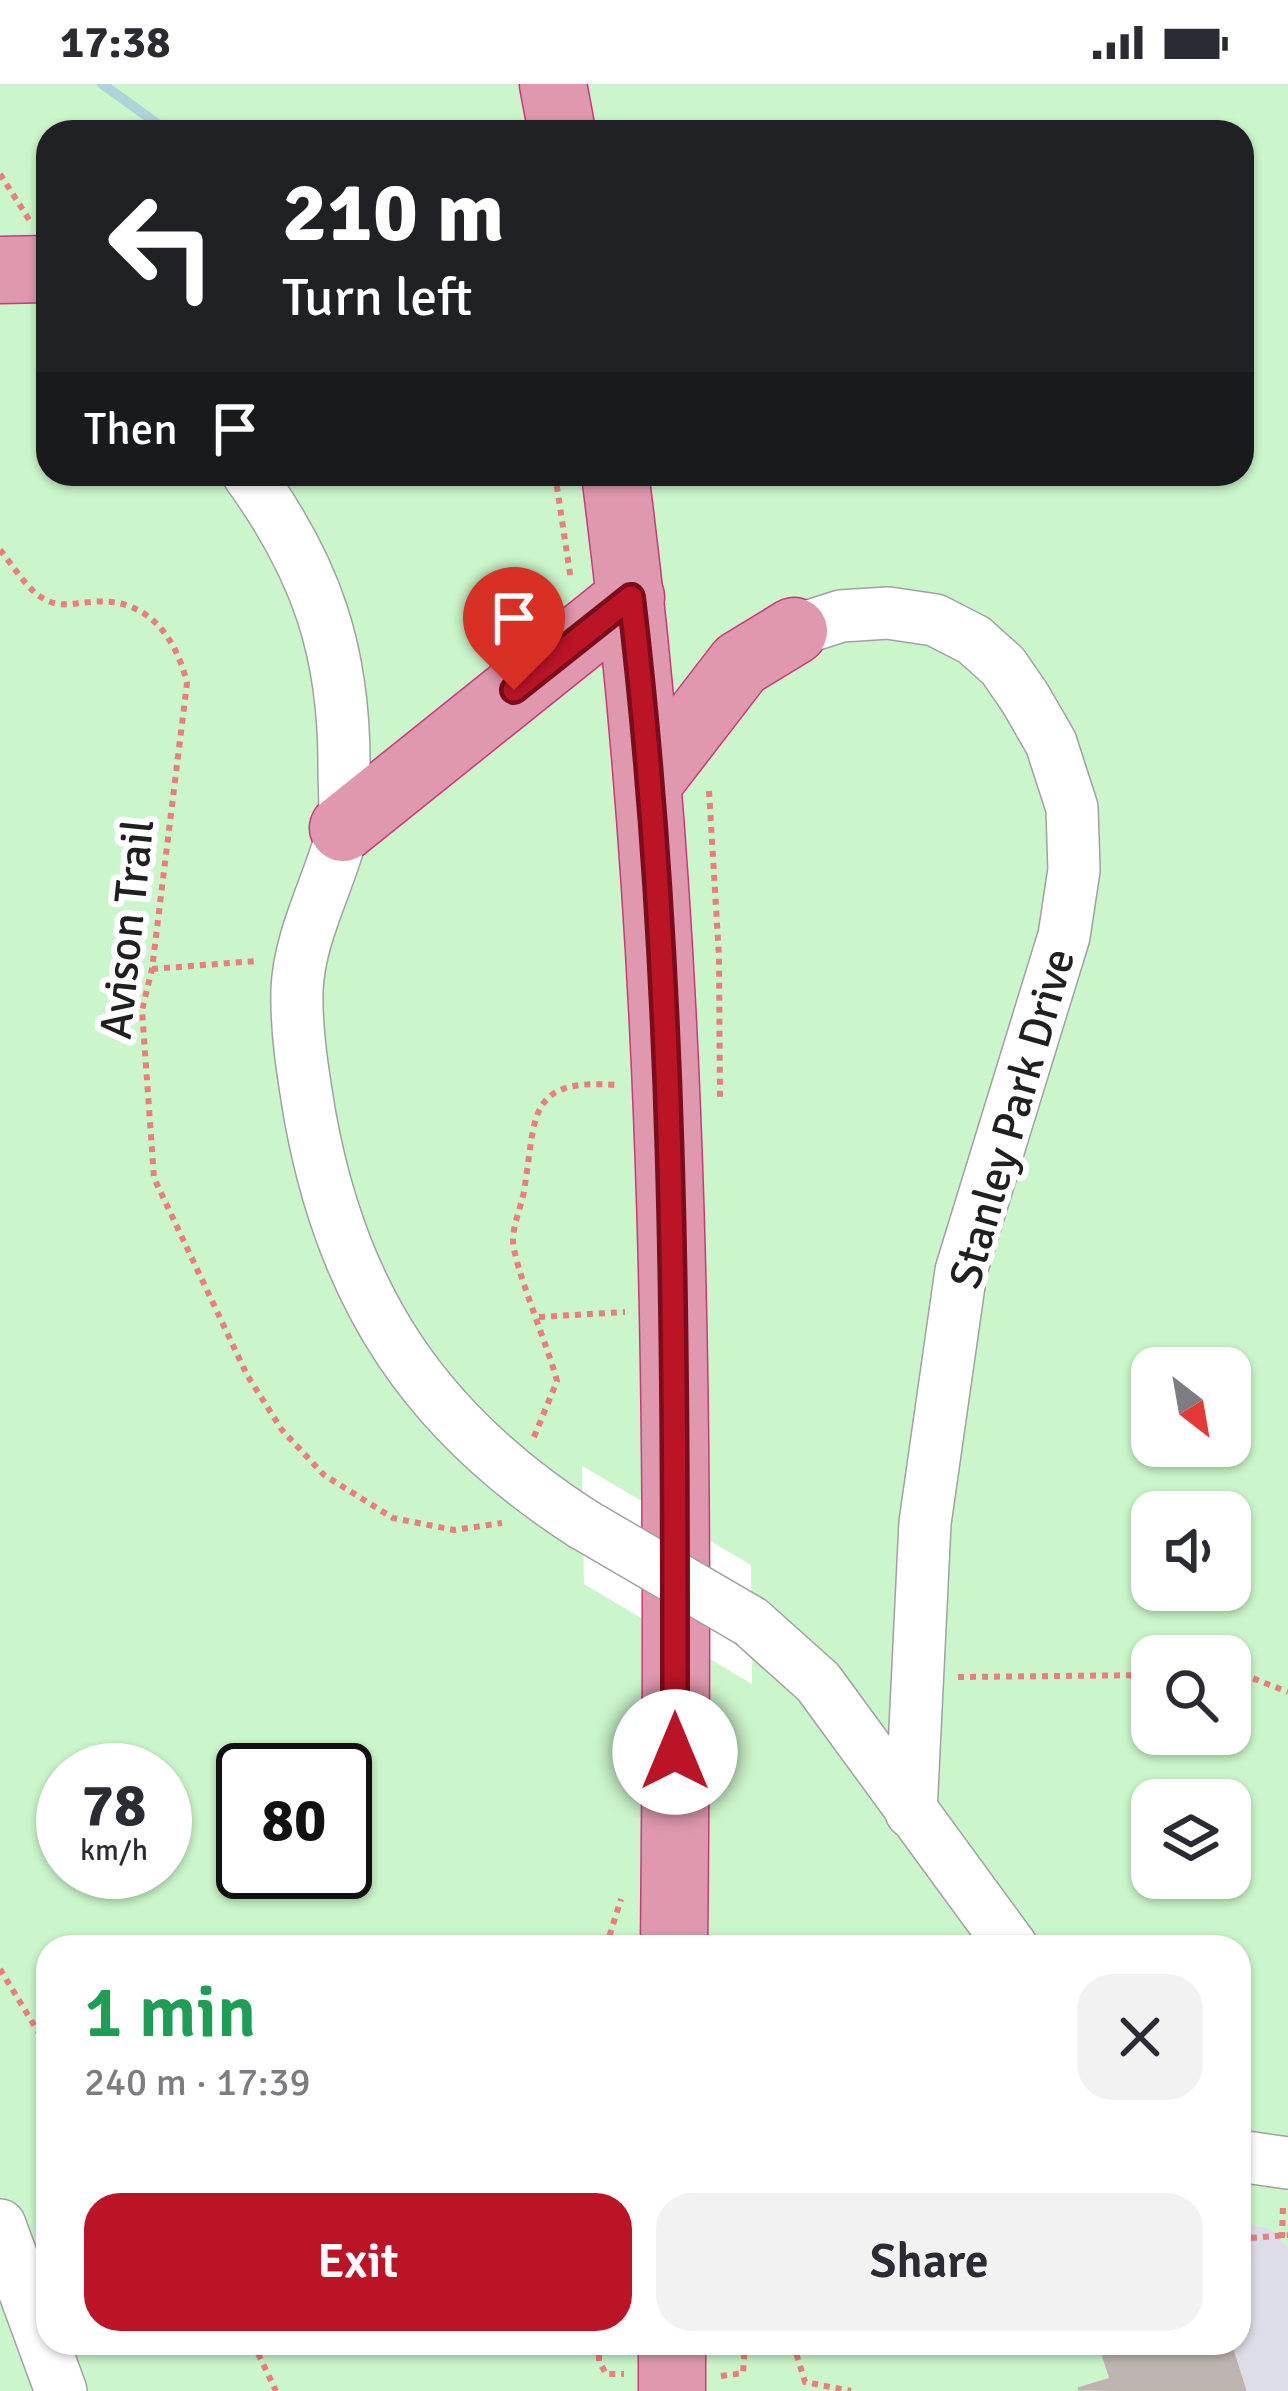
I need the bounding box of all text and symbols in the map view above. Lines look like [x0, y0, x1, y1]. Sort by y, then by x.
text: 17:38 [60, 15, 170, 70]
text: 210 m [282, 161, 504, 265]
icon: left [84, 168, 240, 324]
text: Turn left [282, 264, 472, 331]
icon: arrive [202, 396, 268, 462]
text: Then [84, 402, 178, 457]
pin [463, 567, 565, 690]
icon: arrive [481, 585, 547, 651]
street label: Avison Trail [89, 816, 166, 1042]
street label: Stanley Park Drive [938, 942, 1087, 1295]
north arrow [1131, 1347, 1251, 1467]
map controls [1131, 1347, 1251, 1899]
button: sound [1131, 1491, 1251, 1611]
button: search [1131, 1635, 1251, 1755]
position arrow [612, 1689, 738, 1815]
speed limit sign: 80 [216, 1743, 372, 1899]
text: 78 [82, 1769, 146, 1843]
button: layers [1131, 1779, 1251, 1899]
text: km/h [80, 1832, 148, 1869]
text: 1 min [84, 1968, 256, 2057]
button: close [1077, 1974, 1203, 2100]
text: 240 m · 17:39 [84, 2058, 311, 2106]
button: Exit [84, 2193, 632, 2331]
button: Share [656, 2193, 1203, 2331]

